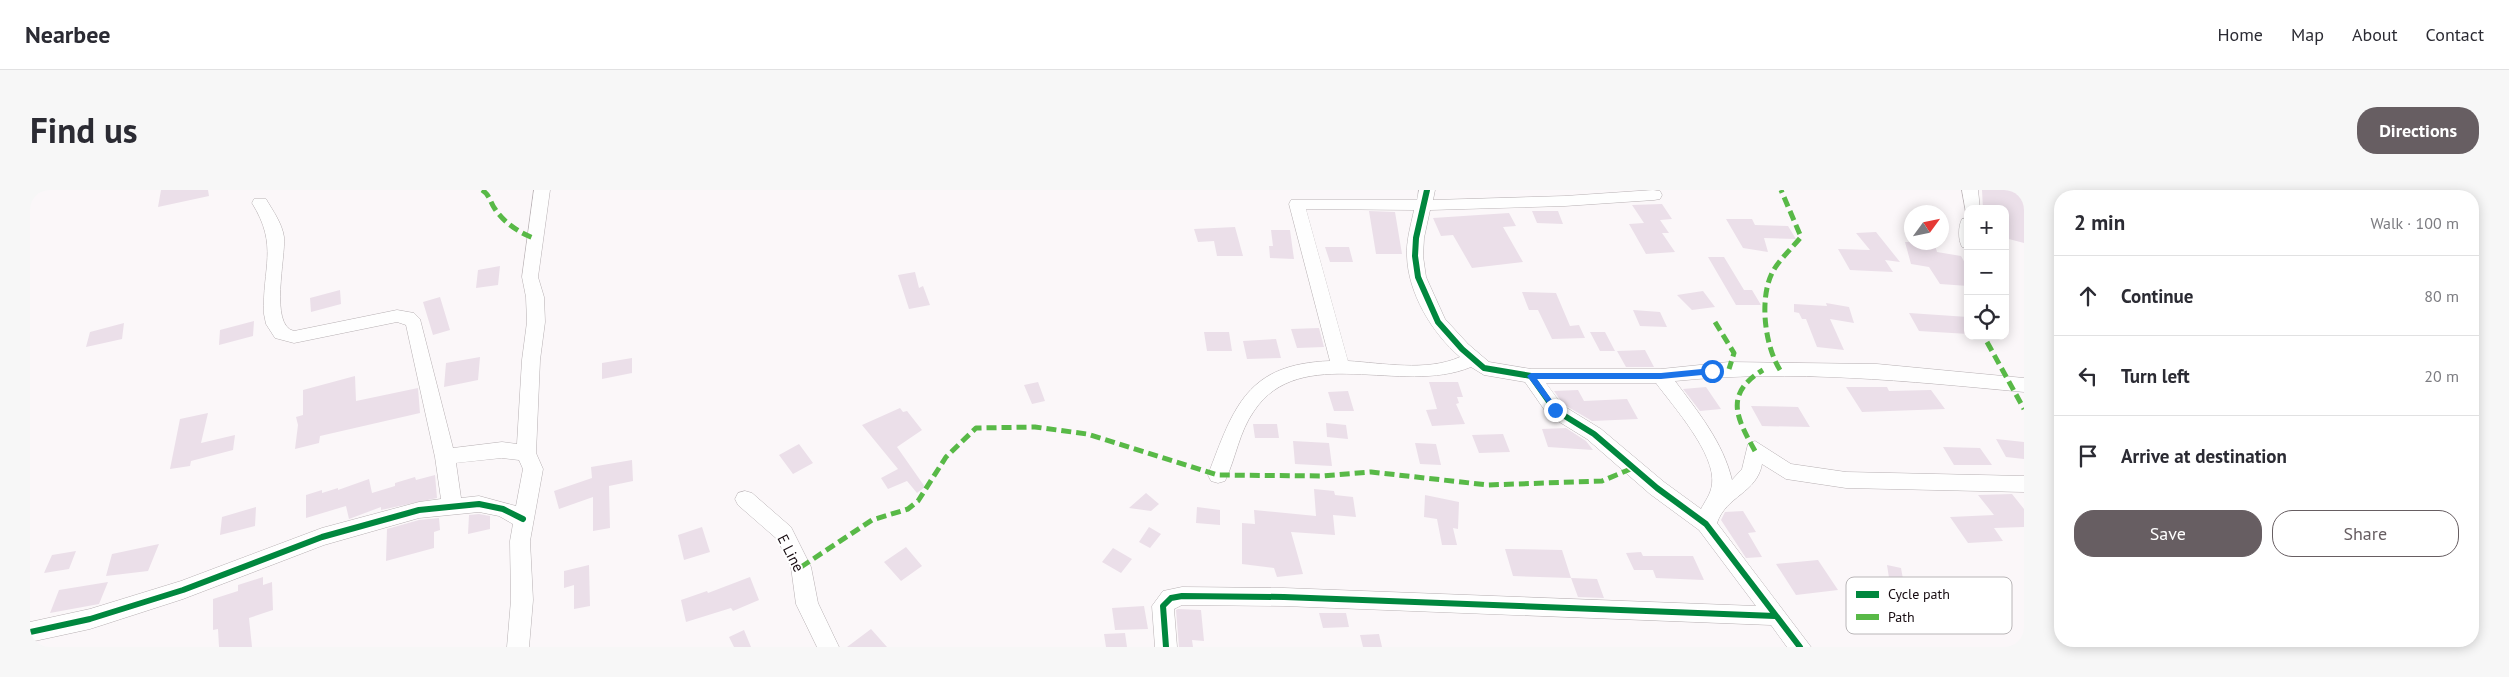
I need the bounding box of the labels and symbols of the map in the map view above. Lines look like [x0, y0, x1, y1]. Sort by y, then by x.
north arrow [1904, 205, 1949, 250]
route start [1701, 360, 1724, 383]
route end [1544, 399, 1567, 422]
street label: E Line [774, 531, 808, 575]
legend [1846, 577, 2012, 634]
text: Cycle path [1888, 585, 1950, 603]
text: Path [1888, 608, 1915, 626]

